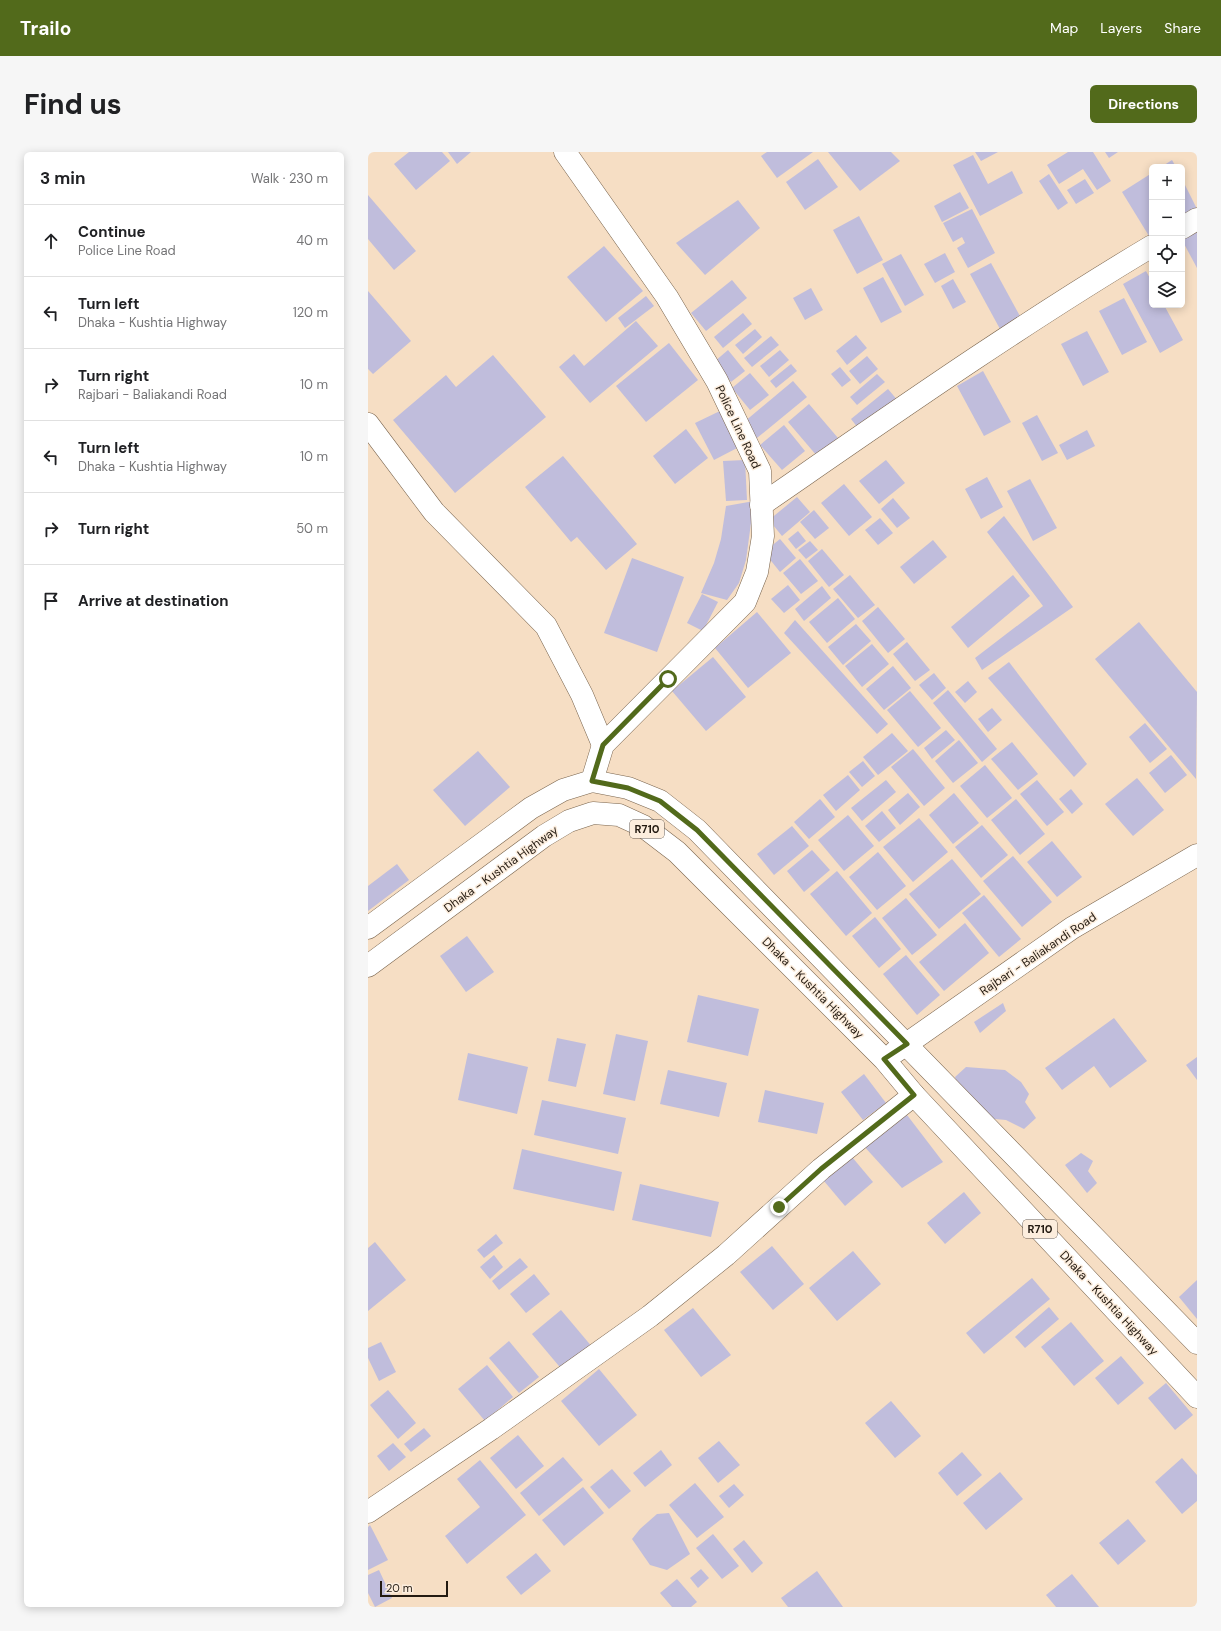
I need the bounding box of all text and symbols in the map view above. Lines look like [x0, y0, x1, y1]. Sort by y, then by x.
text: Trailo [20, 16, 71, 41]
text: Map [1050, 19, 1078, 37]
text: Layers [1100, 19, 1142, 37]
text: Share [1164, 19, 1201, 37]
button: Directions [1090, 85, 1197, 123]
text: Find us [24, 86, 122, 123]
map controls [1149, 164, 1185, 308]
button: + [1149, 164, 1185, 200]
text: 3 min [40, 167, 85, 189]
text: Walk · 230 m [251, 170, 328, 187]
button: − [1149, 200, 1185, 236]
text: Continue [78, 222, 146, 242]
icon: ahead [40, 230, 62, 252]
text: 40 m [296, 232, 328, 249]
button: locate [1149, 236, 1185, 272]
text: Police Line Road [78, 242, 176, 259]
button: layers [1149, 272, 1185, 308]
text: Turn left [78, 294, 139, 314]
icon: left [40, 302, 62, 324]
text: 120 m [293, 304, 328, 321]
text: Dhaka - Kushtia Highway [78, 314, 227, 331]
text: Turn right [78, 366, 149, 386]
icon: right [40, 374, 62, 396]
text: 10 m [300, 376, 328, 393]
street label: Police Line Road [712, 383, 764, 471]
text: Rajbari - Baliakandi Road [78, 386, 227, 403]
text: Turn left [78, 438, 139, 458]
icon: left [40, 446, 62, 468]
text: 10 m [300, 448, 328, 465]
text: Dhaka - Kushtia Highway [78, 458, 227, 475]
icon: right [40, 518, 62, 540]
text: Turn right [78, 519, 149, 539]
text: 50 m [296, 520, 328, 537]
icon: arrive [40, 590, 62, 612]
text: Arrive at destination [78, 591, 229, 611]
route start [659, 670, 677, 688]
road number: R710 [630, 820, 664, 838]
street label: Dhaka - Kushtia Highway [441, 822, 562, 916]
street label: Rajbari - Baliakandi Road [977, 909, 1099, 999]
street label: Dhaka - Kushtia Highway [759, 934, 868, 1043]
route end [770, 1198, 788, 1216]
road number: R710 [1023, 1220, 1057, 1238]
street label: Dhaka - Kushtia Highway [1056, 1247, 1162, 1359]
scale bar [380, 1579, 448, 1598]
text: 20 m [386, 1581, 412, 1595]

